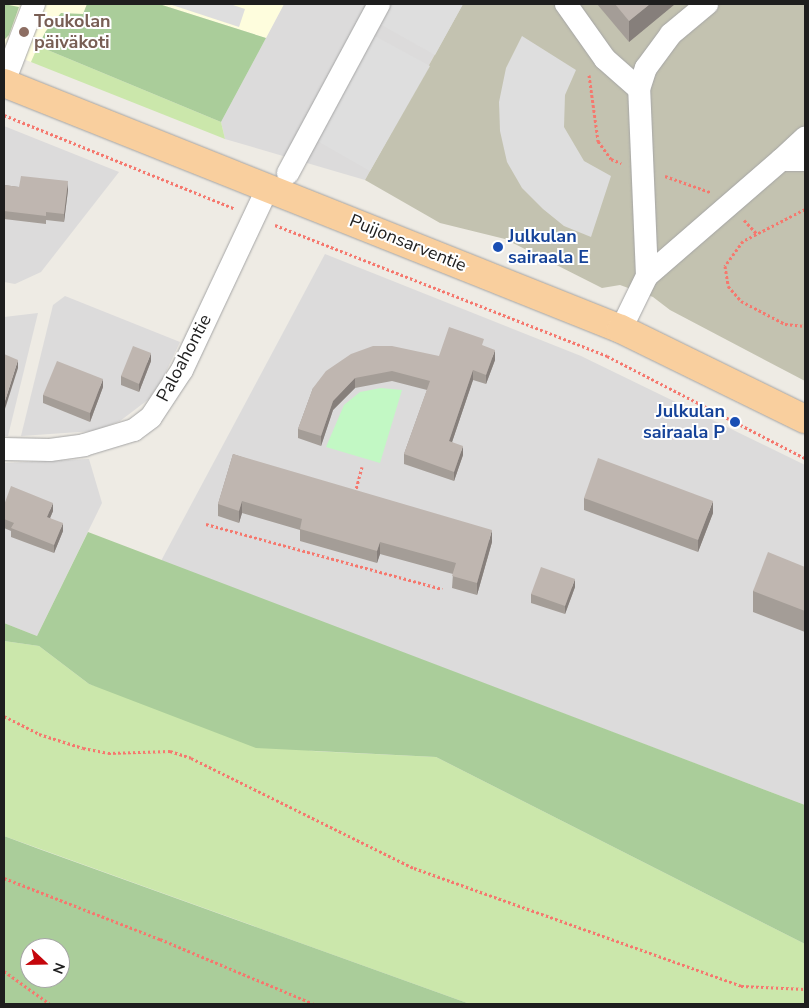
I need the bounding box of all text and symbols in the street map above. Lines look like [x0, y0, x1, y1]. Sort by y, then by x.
place label: Toukolan päiväkoti [34, 11, 111, 54]
marker: Toukolan päiväkoti [18, 26, 30, 38]
street label: Puijonsarventie [346, 210, 470, 276]
place label: Julkulan sairaala E [508, 226, 589, 268]
marker: Julkulan sairaala E [492, 241, 504, 253]
street label: Paloahontie [152, 311, 216, 405]
place label: Julkulan sairaala P [643, 401, 725, 444]
marker: Julkulan sairaala P [729, 416, 741, 428]
north arrow [20, 938, 70, 988]
text: N [48, 960, 69, 976]

